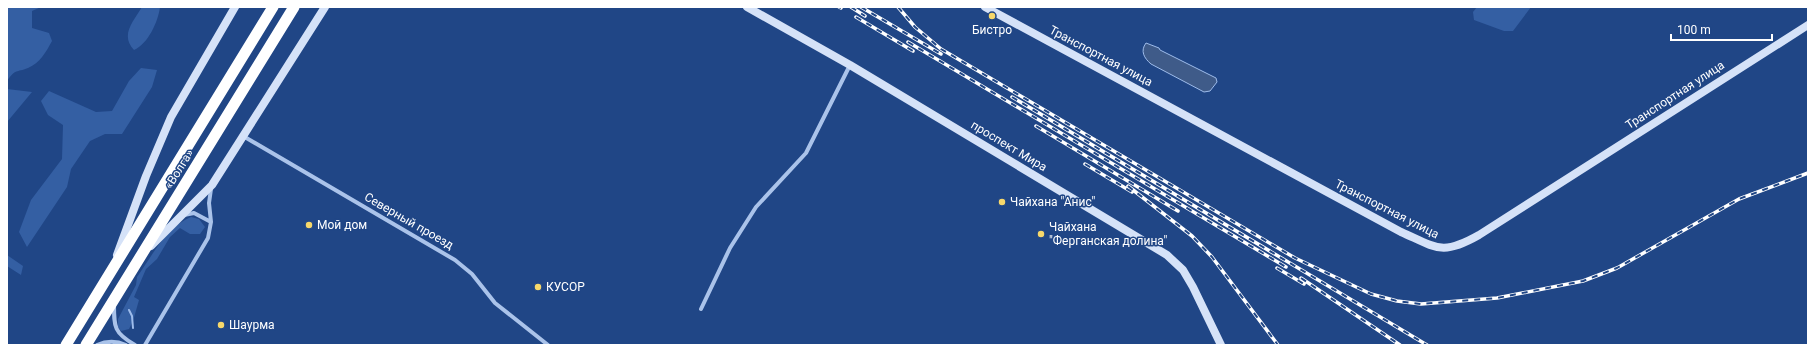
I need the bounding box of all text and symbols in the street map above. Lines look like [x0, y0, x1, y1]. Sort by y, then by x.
marker: Бистро [987, 11, 997, 21]
scale bar [1671, 16, 1772, 42]
place label: Бистро [972, 23, 1012, 37]
street label: Транспортная улица [1047, 23, 1155, 89]
text: 100 m [1677, 23, 1711, 37]
street label: Транспортная улица [1623, 58, 1727, 132]
street label: проспект Мира [969, 118, 1049, 174]
street label: «Волга» [161, 146, 197, 191]
street label: Транспортная улица [1333, 177, 1441, 241]
street label: Северный проезд [362, 190, 456, 252]
place label: Чайхана "Анис" [1010, 195, 1096, 209]
marker: Чайхана "Анис" [997, 197, 1007, 207]
place label: Мой дом [317, 218, 367, 232]
marker: Мой дом [304, 220, 314, 230]
place label: Чайхана "Ферганская долина" [1049, 220, 1167, 248]
marker: Чайхана "Ферганская долина" [1036, 229, 1046, 239]
place label: КУСОР [546, 280, 585, 294]
marker: КУСОР [533, 282, 543, 292]
place label: Шаурма [229, 318, 275, 332]
marker: Шаурма [216, 320, 226, 330]

